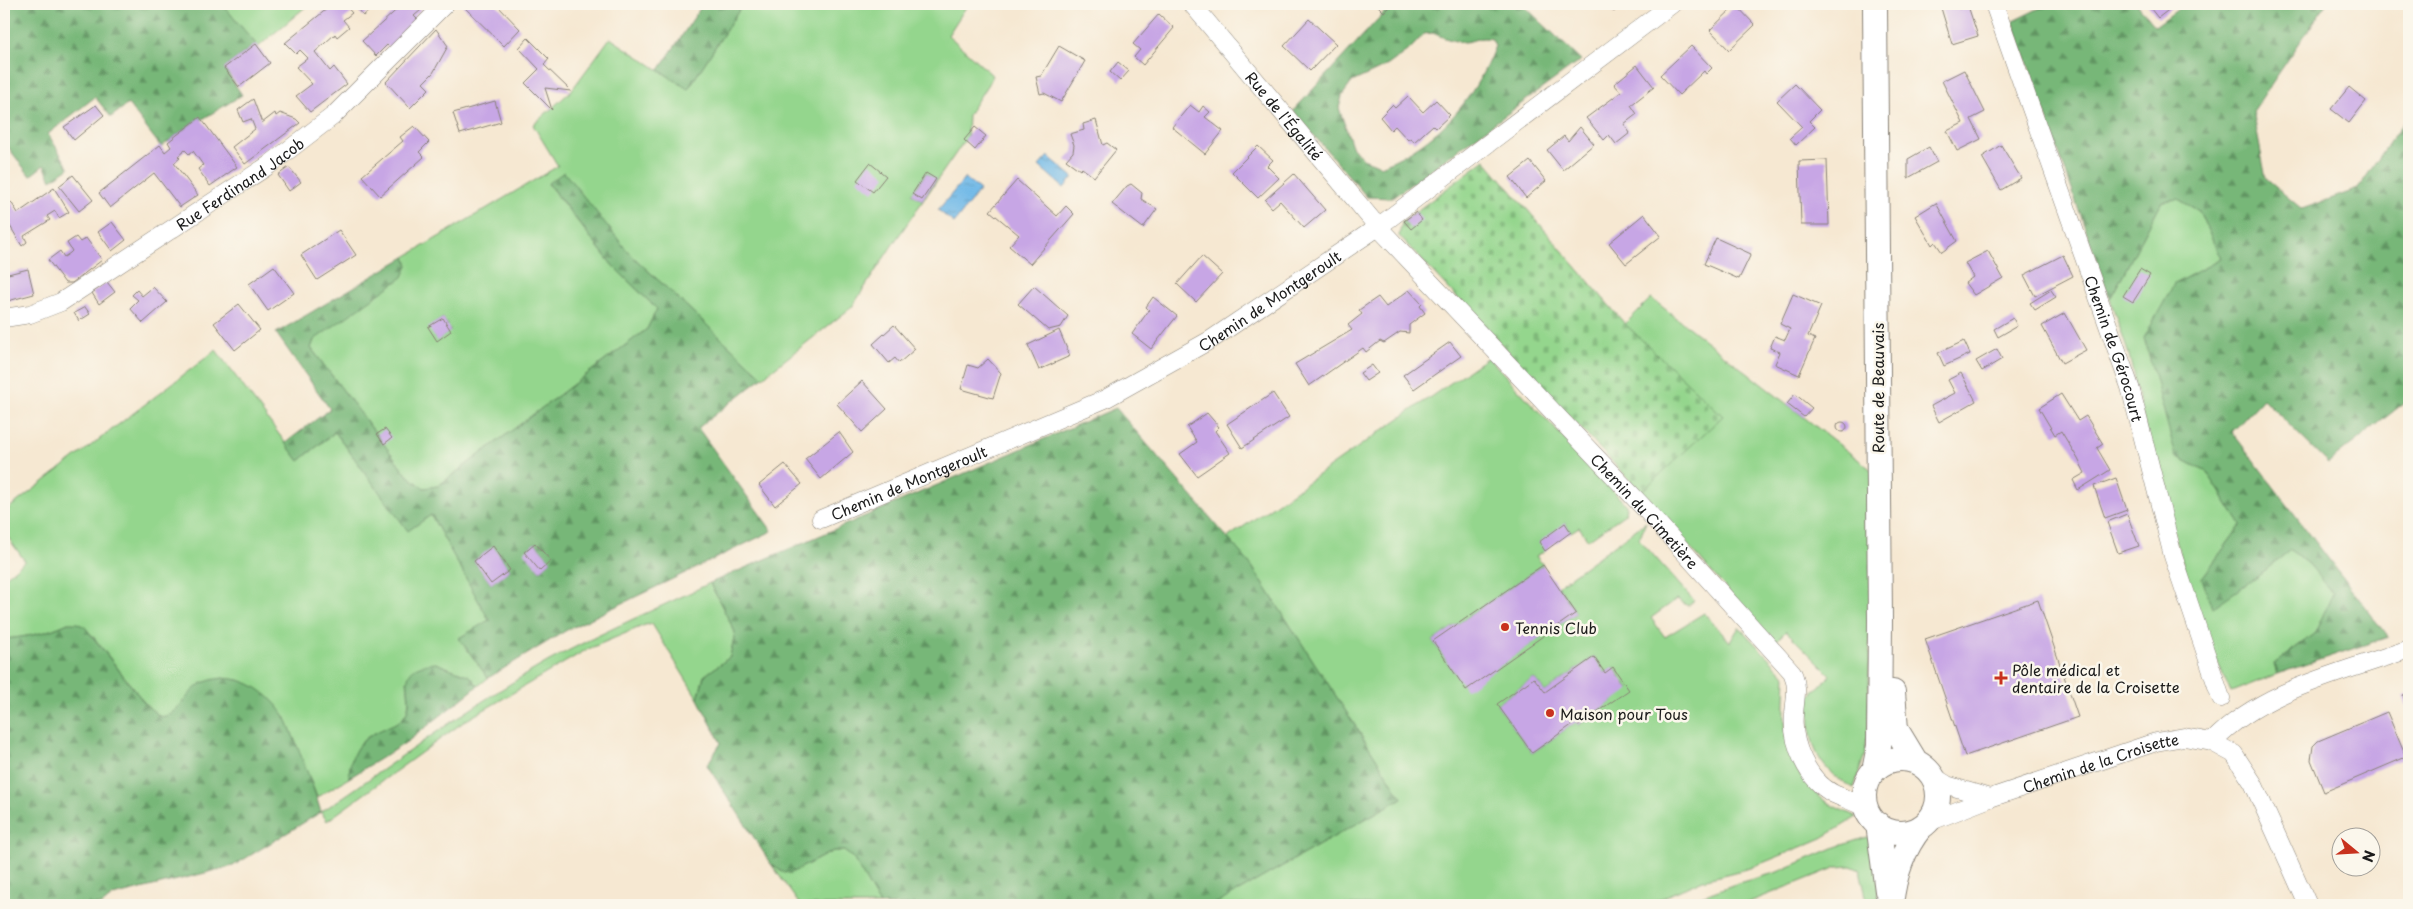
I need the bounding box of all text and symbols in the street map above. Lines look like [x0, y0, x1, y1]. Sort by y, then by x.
street label: Rue de l'Égalité [1241, 66, 1329, 165]
street label: Rue Ferdinand Jacob [171, 131, 308, 235]
street label: Chemin de Montgeroult [1193, 244, 1345, 356]
street label: Chemin de Gérocourt [2080, 272, 2150, 424]
street label: Route de Beauvais [1866, 323, 1889, 453]
street label: Chemin de Montgeroult [827, 439, 990, 525]
street label: Chemin du Cimetière [1586, 448, 1705, 573]
place label: Tennis Club [1515, 616, 1597, 639]
marker: Tennis Club [1499, 621, 1511, 633]
place label: Pôle médical et dentaire de la Croisette [2012, 658, 2180, 698]
marker: Pôle médical et dentaire de la Croisette [1994, 671, 2008, 685]
place label: Maison pour Tous [1560, 702, 1688, 725]
marker: Maison pour Tous [1544, 707, 1556, 719]
street label: Chemin de la Croisette [2019, 727, 2181, 798]
north arrow [2330, 826, 2380, 876]
text: N [2357, 848, 2381, 865]

